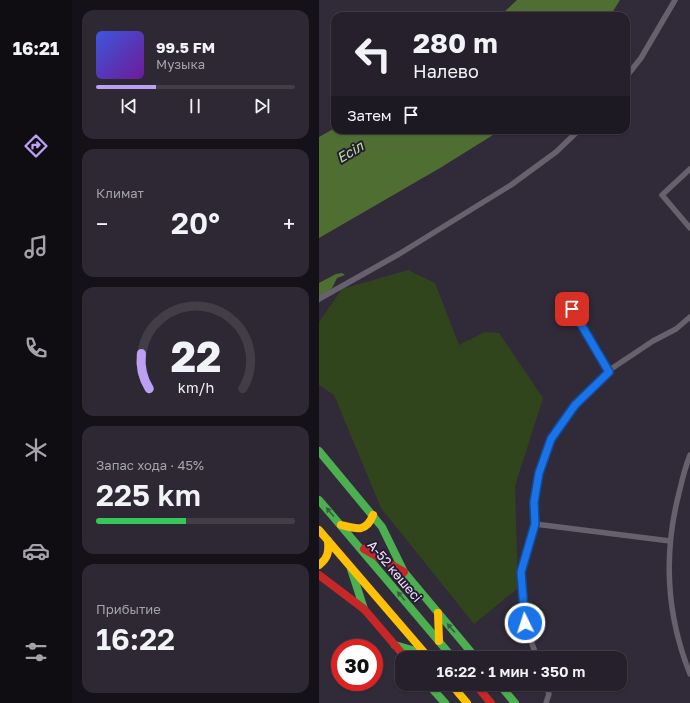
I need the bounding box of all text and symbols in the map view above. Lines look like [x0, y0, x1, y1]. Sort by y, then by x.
text: 280 m [413, 26, 498, 59]
icon: left [347, 28, 399, 80]
text: 16:21 [13, 37, 59, 59]
text: 99.5 FM [156, 38, 215, 56]
text: Музыка [156, 56, 205, 72]
text: Налево [413, 60, 479, 82]
icon: previous [118, 95, 140, 117]
icon: pause [184, 95, 206, 117]
icon: next [251, 95, 273, 117]
icon: arrive [400, 104, 422, 126]
text: Затем [347, 106, 392, 124]
icon: directions [22, 132, 50, 160]
water label: Есіл [333, 137, 367, 166]
text: Климат [96, 185, 144, 201]
text: 20° [171, 205, 220, 241]
text: − [96, 210, 108, 237]
text: + [283, 210, 295, 237]
icon: music [22, 233, 50, 261]
pin [555, 292, 589, 326]
icon: arrive [561, 298, 583, 320]
text: 22 [170, 331, 221, 381]
icon: phone [22, 334, 50, 362]
text: km/h [177, 379, 214, 396]
icon: climate [22, 436, 50, 464]
text: Запас хода · 45% [96, 457, 204, 473]
text: 225 km [96, 477, 201, 513]
one-way arrow [326, 508, 335, 517]
icon: car [22, 537, 50, 565]
street label: А-52 көшесі [365, 537, 425, 605]
one-way arrow [396, 591, 405, 602]
text: Прибытие [96, 601, 161, 617]
position arrow [504, 602, 546, 644]
text: 16:22 [96, 621, 175, 657]
one-way arrow [446, 623, 455, 634]
icon: filters [22, 638, 50, 666]
speed limit sign: 30 [331, 639, 383, 691]
text: 16:22 · 1 мин · 350 m [437, 662, 585, 680]

